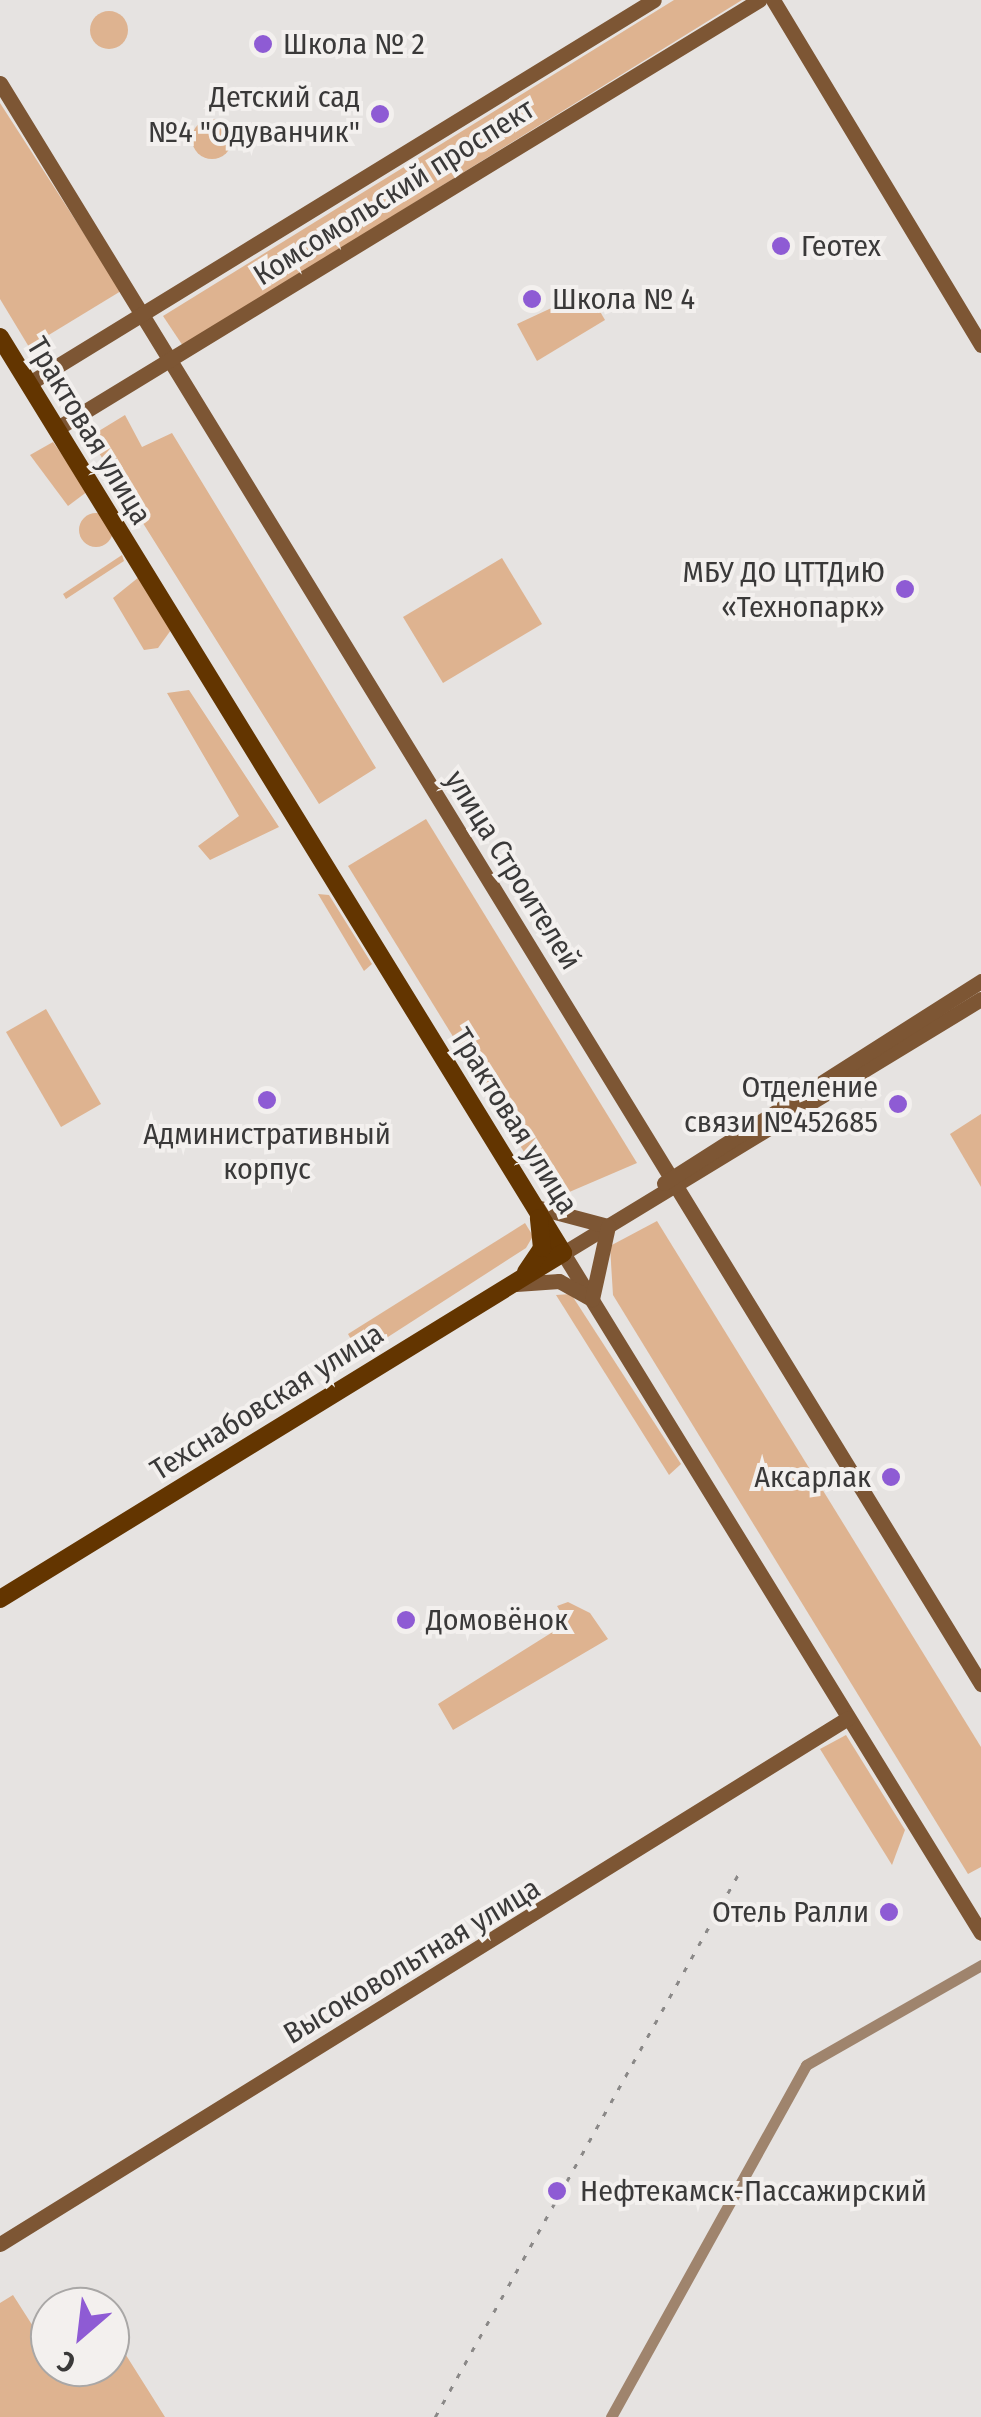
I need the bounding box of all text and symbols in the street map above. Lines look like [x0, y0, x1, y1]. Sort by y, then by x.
place label: Школа № 2 [283, 26, 425, 62]
marker: Школа № 2 [252, 33, 274, 55]
place label: Детский сад №4 "Одуванчик" [148, 79, 360, 150]
street label: Комсомольский проспект [247, 91, 541, 293]
marker: Детский сад №4 "Одуванчик" [369, 103, 391, 125]
place label: Геотех [801, 228, 881, 264]
marker: Геотех [770, 235, 792, 257]
place label: Школа № 4 [552, 281, 695, 317]
marker: Школа № 4 [521, 288, 543, 310]
street label: Трактовая улица [19, 331, 159, 531]
place label: МБУ ДО ЦТТДиЮ «Технопарк» [683, 554, 885, 624]
marker: МБУ ДО ЦТТДиЮ «Технопарк» [894, 578, 916, 600]
street label: улица Строителей [437, 764, 589, 976]
street label: Трактовая улица [443, 1022, 585, 1220]
place label: Отделение связи №452685 [684, 1069, 878, 1140]
marker: Административный корпус [256, 1089, 278, 1111]
marker: Отделение связи №452685 [887, 1093, 909, 1115]
place label: Административный корпус [143, 1116, 391, 1186]
street label: Техснабовская улица [144, 1316, 390, 1488]
place label: Аксарлак [754, 1459, 871, 1495]
marker: Аксарлак [880, 1466, 902, 1488]
place label: Домовёнок [426, 1602, 568, 1638]
marker: Домовёнок [395, 1609, 417, 1631]
street label: Высоковольтная улица [277, 1870, 547, 2052]
place label: Отель Ралли [712, 1894, 869, 1930]
marker: Отель Ралли [878, 1901, 900, 1923]
place label: Нефтекамск-Пассажирский [580, 2173, 927, 2209]
marker: Нефтекамск-Пассажирский [544, 2178, 570, 2204]
north arrow [30, 2287, 130, 2387]
text: С [52, 2344, 81, 2380]

